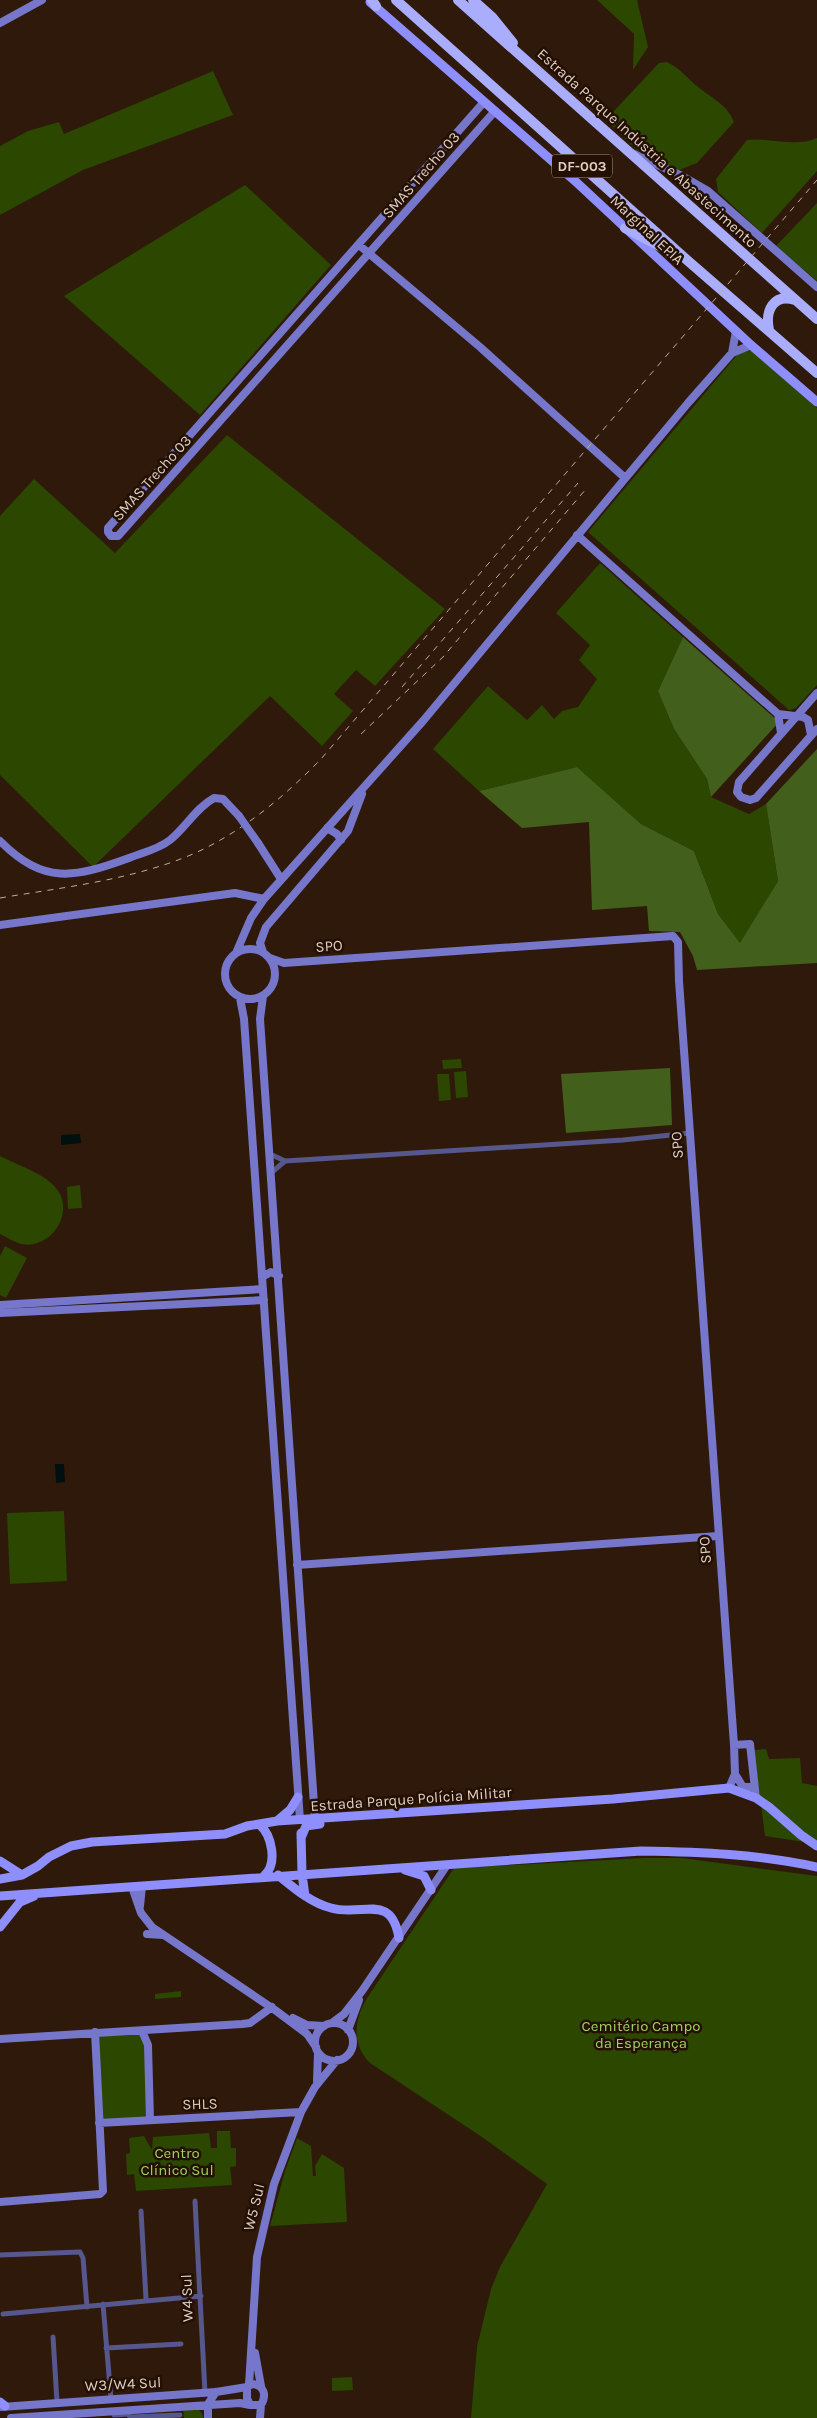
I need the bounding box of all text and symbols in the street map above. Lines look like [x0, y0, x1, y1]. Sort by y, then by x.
street label: Estrada Parque Indústria e Abastecimento [534, 45, 760, 251]
street label: SMAS Trecho 03 [378, 128, 464, 222]
road number: DF-003 [552, 154, 612, 178]
street label: Marginal EPIA [607, 191, 688, 269]
street label: SMAS Trecho 03 [109, 432, 195, 524]
street label: SPO [315, 936, 343, 956]
street label: SPO [667, 1131, 687, 1159]
street label: SPO [695, 1536, 715, 1564]
street label: Estrada Parque Polícia Militar [310, 1783, 513, 1815]
park label: Cemitério Campo da Esperança [582, 2017, 700, 2052]
street label: SHLS [182, 2094, 218, 2114]
park label: Centro Clínico Sul [140, 2144, 214, 2179]
street label: W5 Sul [239, 2182, 269, 2232]
street label: W4 Sul [177, 2274, 197, 2322]
street label: W3/W4 Sul [84, 2373, 162, 2395]

